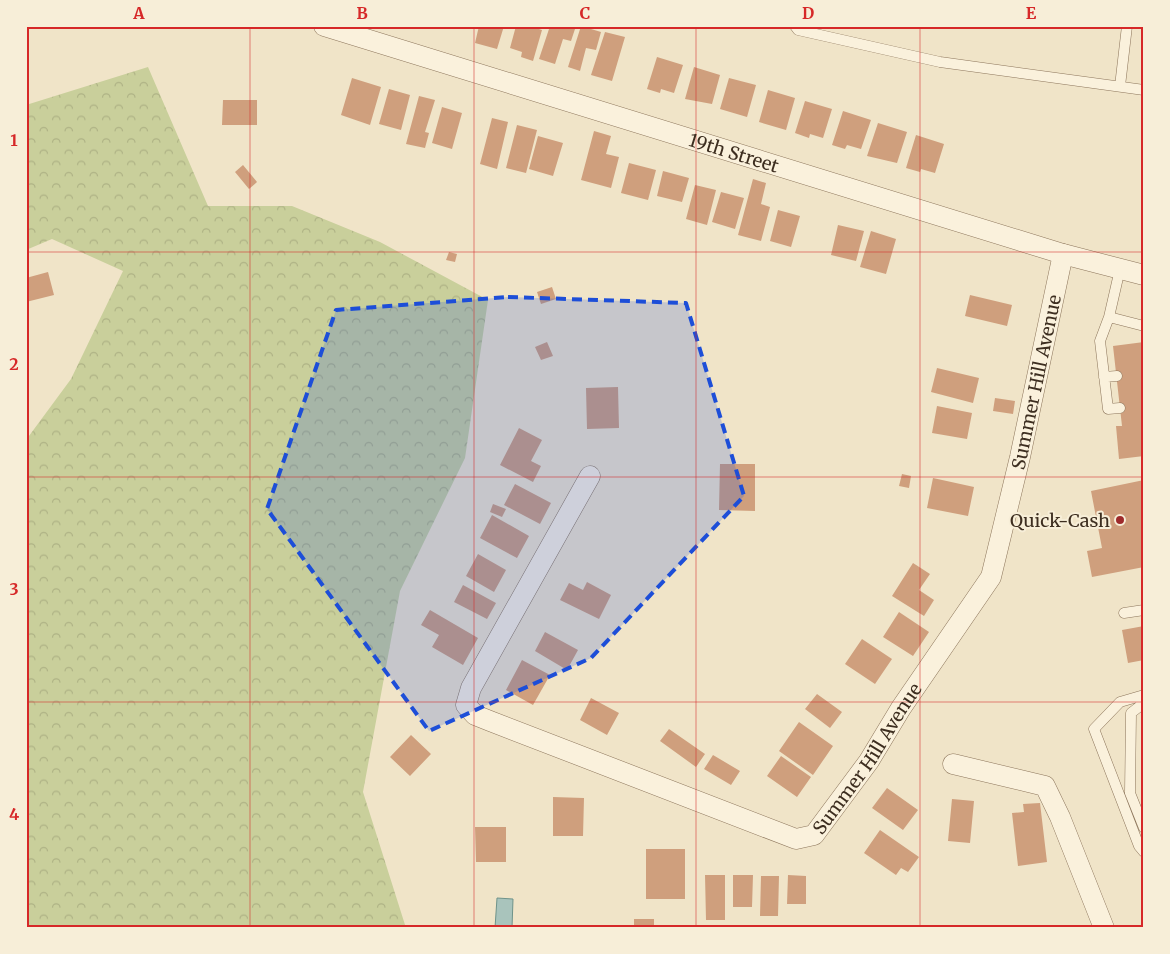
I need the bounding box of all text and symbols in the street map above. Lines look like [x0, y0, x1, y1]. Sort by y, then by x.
text: A [132, 3, 145, 23]
text: B [356, 3, 368, 23]
text: C [580, 3, 590, 23]
text: D [802, 3, 814, 23]
text: E [1026, 3, 1037, 23]
street label: 19th Street [686, 128, 782, 177]
text: 1 [10, 130, 18, 150]
street label: Summer Hill Avenue [1006, 293, 1066, 472]
text: 2 [9, 354, 19, 374]
place label: Quick-Cash [1010, 509, 1110, 532]
marker: Quick-Cash [1114, 514, 1126, 526]
text: 3 [9, 579, 19, 599]
street label: Summer Hill Avenue [807, 678, 926, 839]
text: 4 [9, 804, 19, 824]

